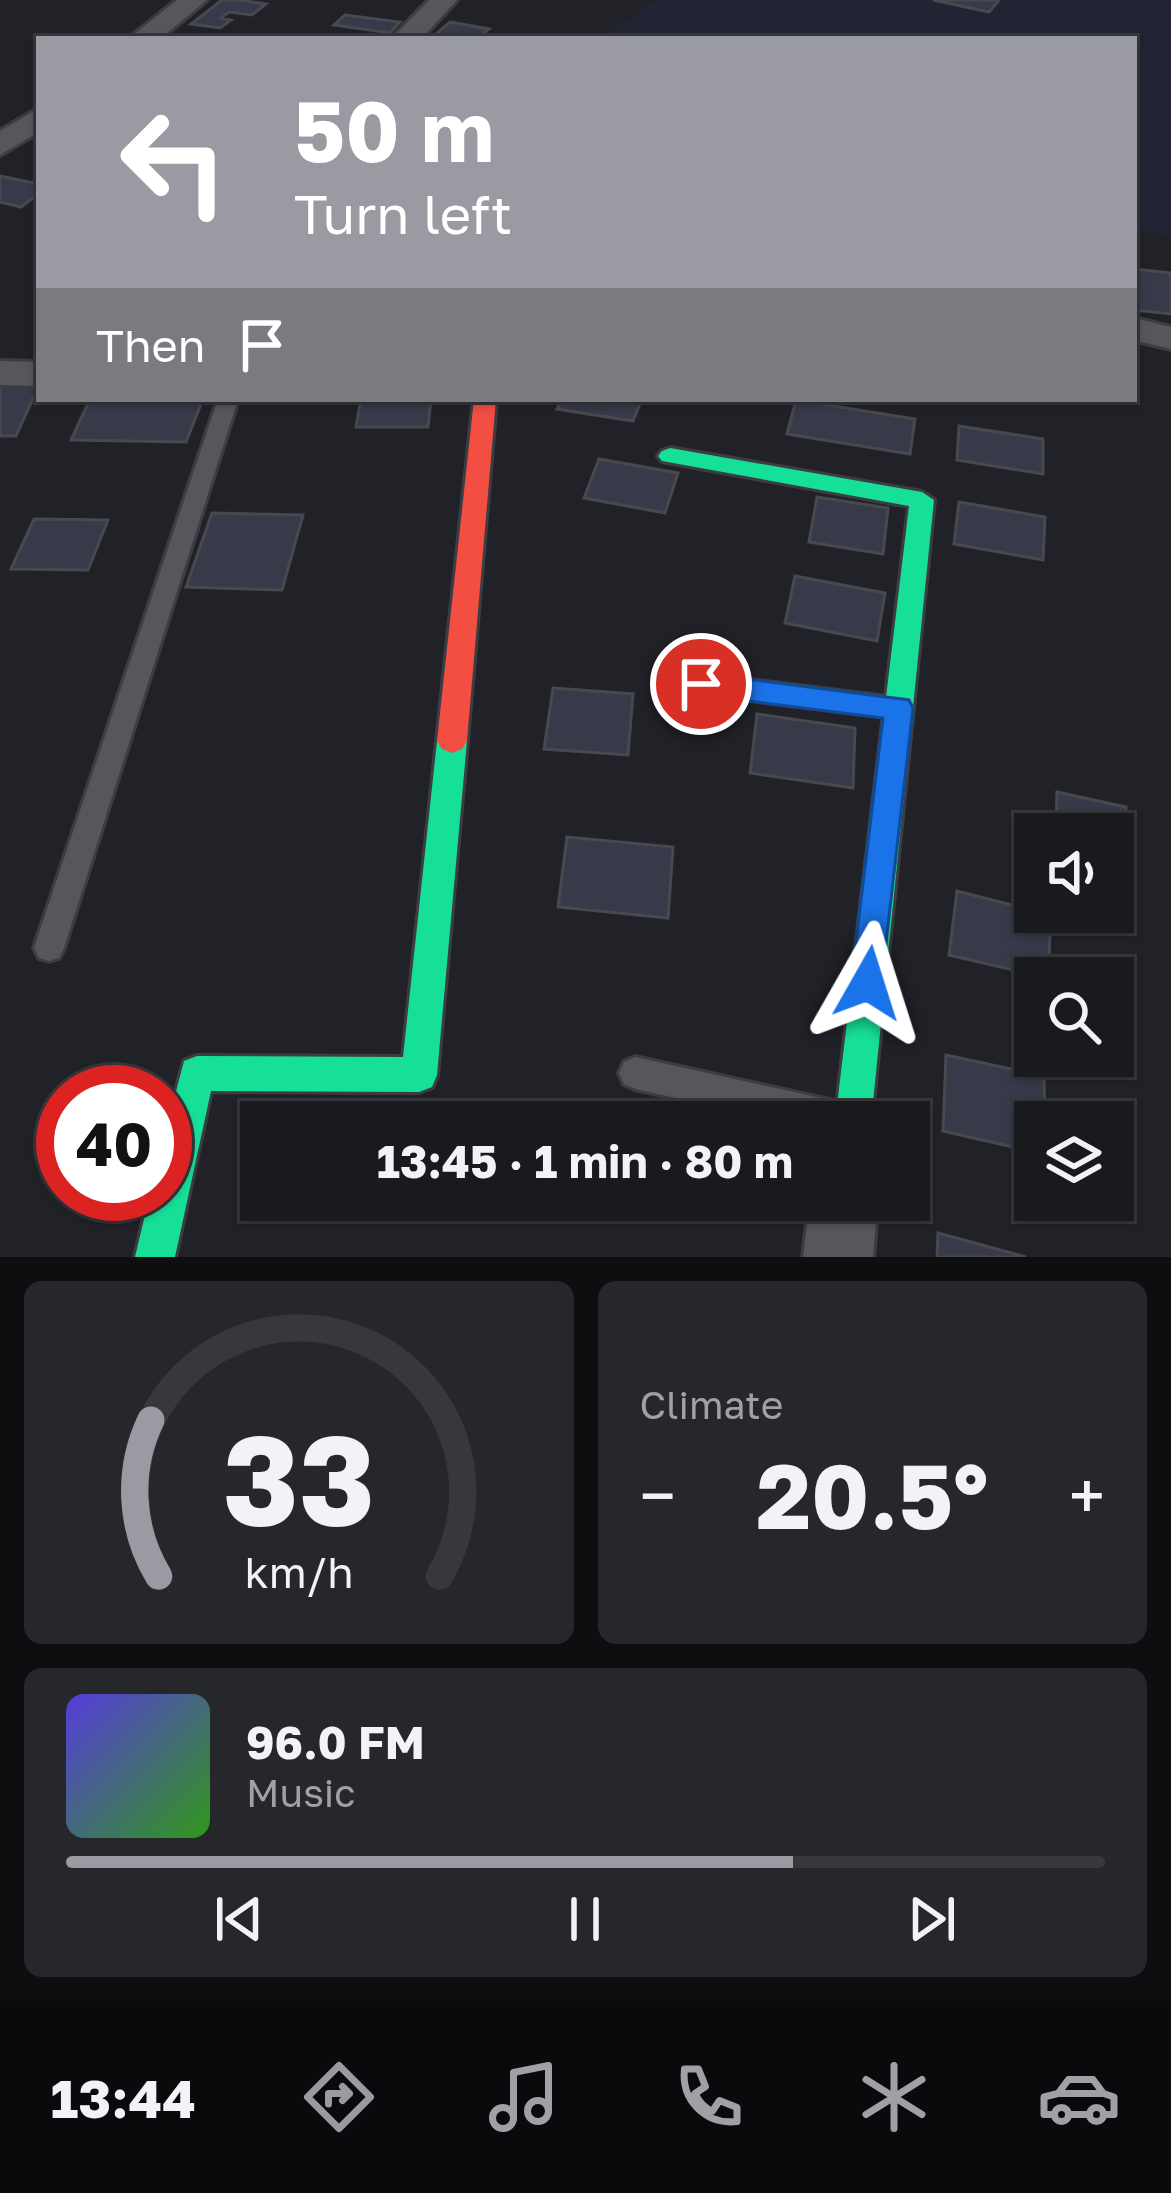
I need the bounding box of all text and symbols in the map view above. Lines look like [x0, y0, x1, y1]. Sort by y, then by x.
text: 50 m [294, 80, 494, 180]
icon: left [96, 84, 252, 240]
text: Turn left [294, 181, 512, 246]
icon: arrive [229, 312, 295, 378]
text: Then [96, 318, 205, 372]
pin [650, 633, 752, 735]
icon: arrive [668, 651, 734, 717]
map controls [1014, 813, 1134, 1221]
button: sound [1014, 813, 1134, 933]
position arrow [805, 920, 931, 1046]
button: search [1014, 957, 1134, 1077]
speed limit sign: 40 [36, 1065, 192, 1221]
button: layers [1014, 1101, 1134, 1221]
text: 13:45 · 1 min · 80 m [377, 1134, 793, 1188]
text: Climate [640, 1381, 783, 1428]
text: 33 [223, 1403, 375, 1552]
text: 20.5° [756, 1441, 988, 1549]
text: − [640, 1455, 676, 1535]
text: + [1069, 1455, 1105, 1535]
text: km/h [244, 1545, 353, 1596]
text: 96.0 FM [246, 1715, 425, 1769]
text: Music [246, 1769, 356, 1816]
icon: previous [206, 1886, 272, 1952]
icon: pause [552, 1886, 618, 1952]
icon: next [899, 1886, 965, 1952]
icon: directions [297, 2055, 381, 2139]
icon: music [482, 2055, 566, 2139]
icon: phone [667, 2055, 751, 2139]
icon: climate [852, 2055, 936, 2139]
icon: car [1037, 2055, 1121, 2139]
text: 13:44 [50, 2065, 196, 2130]

